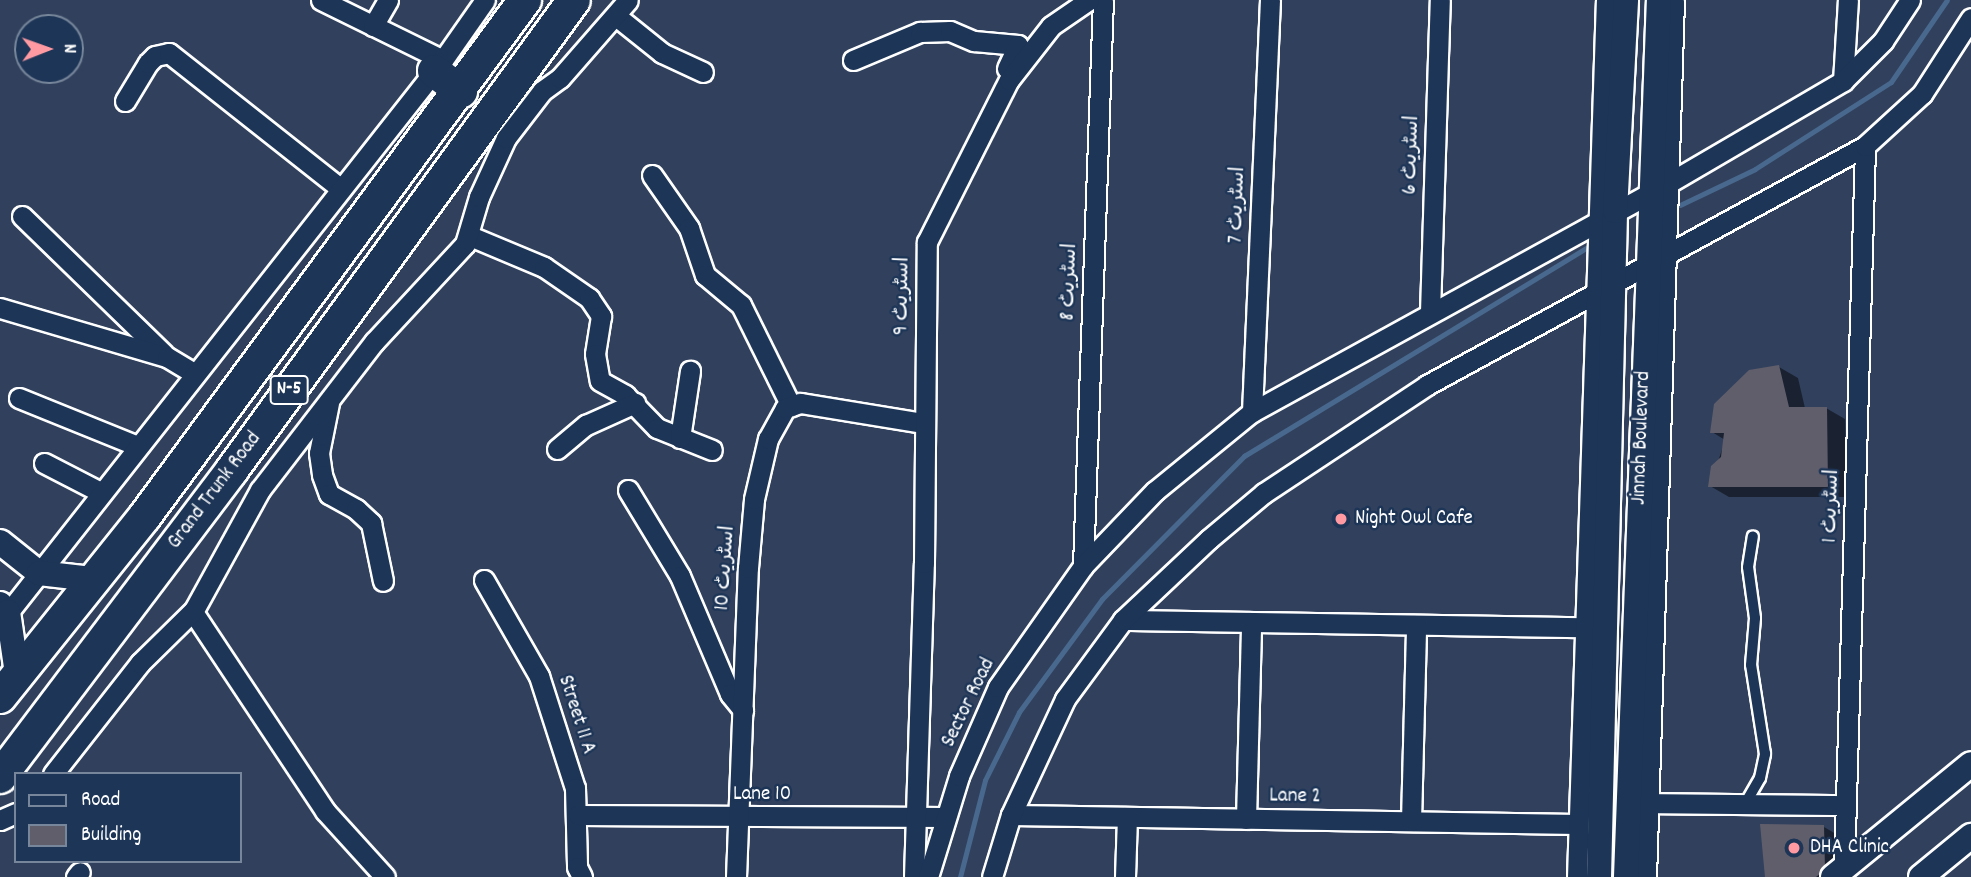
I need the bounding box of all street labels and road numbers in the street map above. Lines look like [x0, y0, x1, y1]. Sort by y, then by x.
street label: اسٹریٹ 6 [1398, 115, 1426, 195]
street label: اسٹریٹ 7 [1224, 166, 1252, 244]
street label: اسٹریٹ 8 [1056, 243, 1084, 321]
street label: اسٹریٹ 9 [890, 257, 916, 335]
street label: Jinnah Boulevard [1627, 371, 1657, 505]
road number: N-5 [268, 374, 310, 406]
street label: Grand Trunk Road [163, 427, 267, 555]
street label: اسٹریٹ 1 [1818, 469, 1846, 543]
street label: اسٹریٹ 10 [710, 525, 742, 611]
street label: Sector Road [937, 654, 1001, 752]
street label: Street 11 A [551, 672, 601, 758]
street label: Lane 10 [733, 782, 791, 808]
street label: Lane 2 [1269, 784, 1321, 810]

